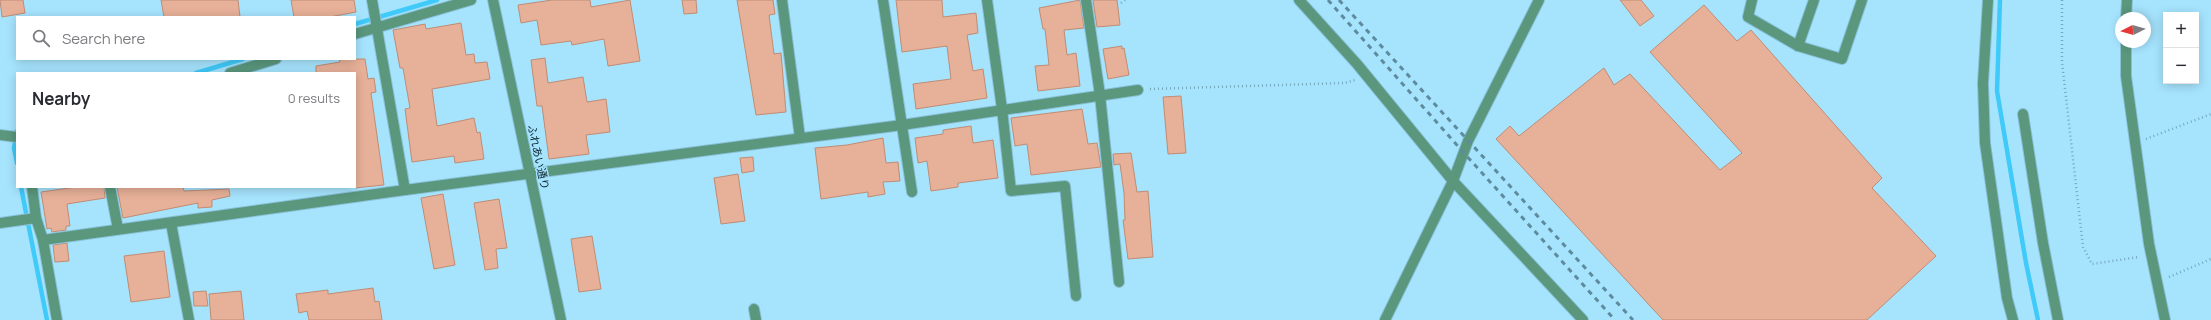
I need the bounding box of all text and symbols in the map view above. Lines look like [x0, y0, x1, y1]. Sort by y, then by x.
north arrow [2115, 12, 2151, 48]
map controls [2163, 12, 2199, 84]
button: + [2163, 12, 2199, 48]
search box [16, 16, 356, 60]
icon: search [30, 27, 52, 49]
text: Search here [62, 28, 145, 49]
button: − [2163, 48, 2199, 84]
text: Nearby [32, 87, 90, 110]
text: 0 results [288, 89, 340, 107]
street label: ふれあい通り [525, 123, 553, 191]

